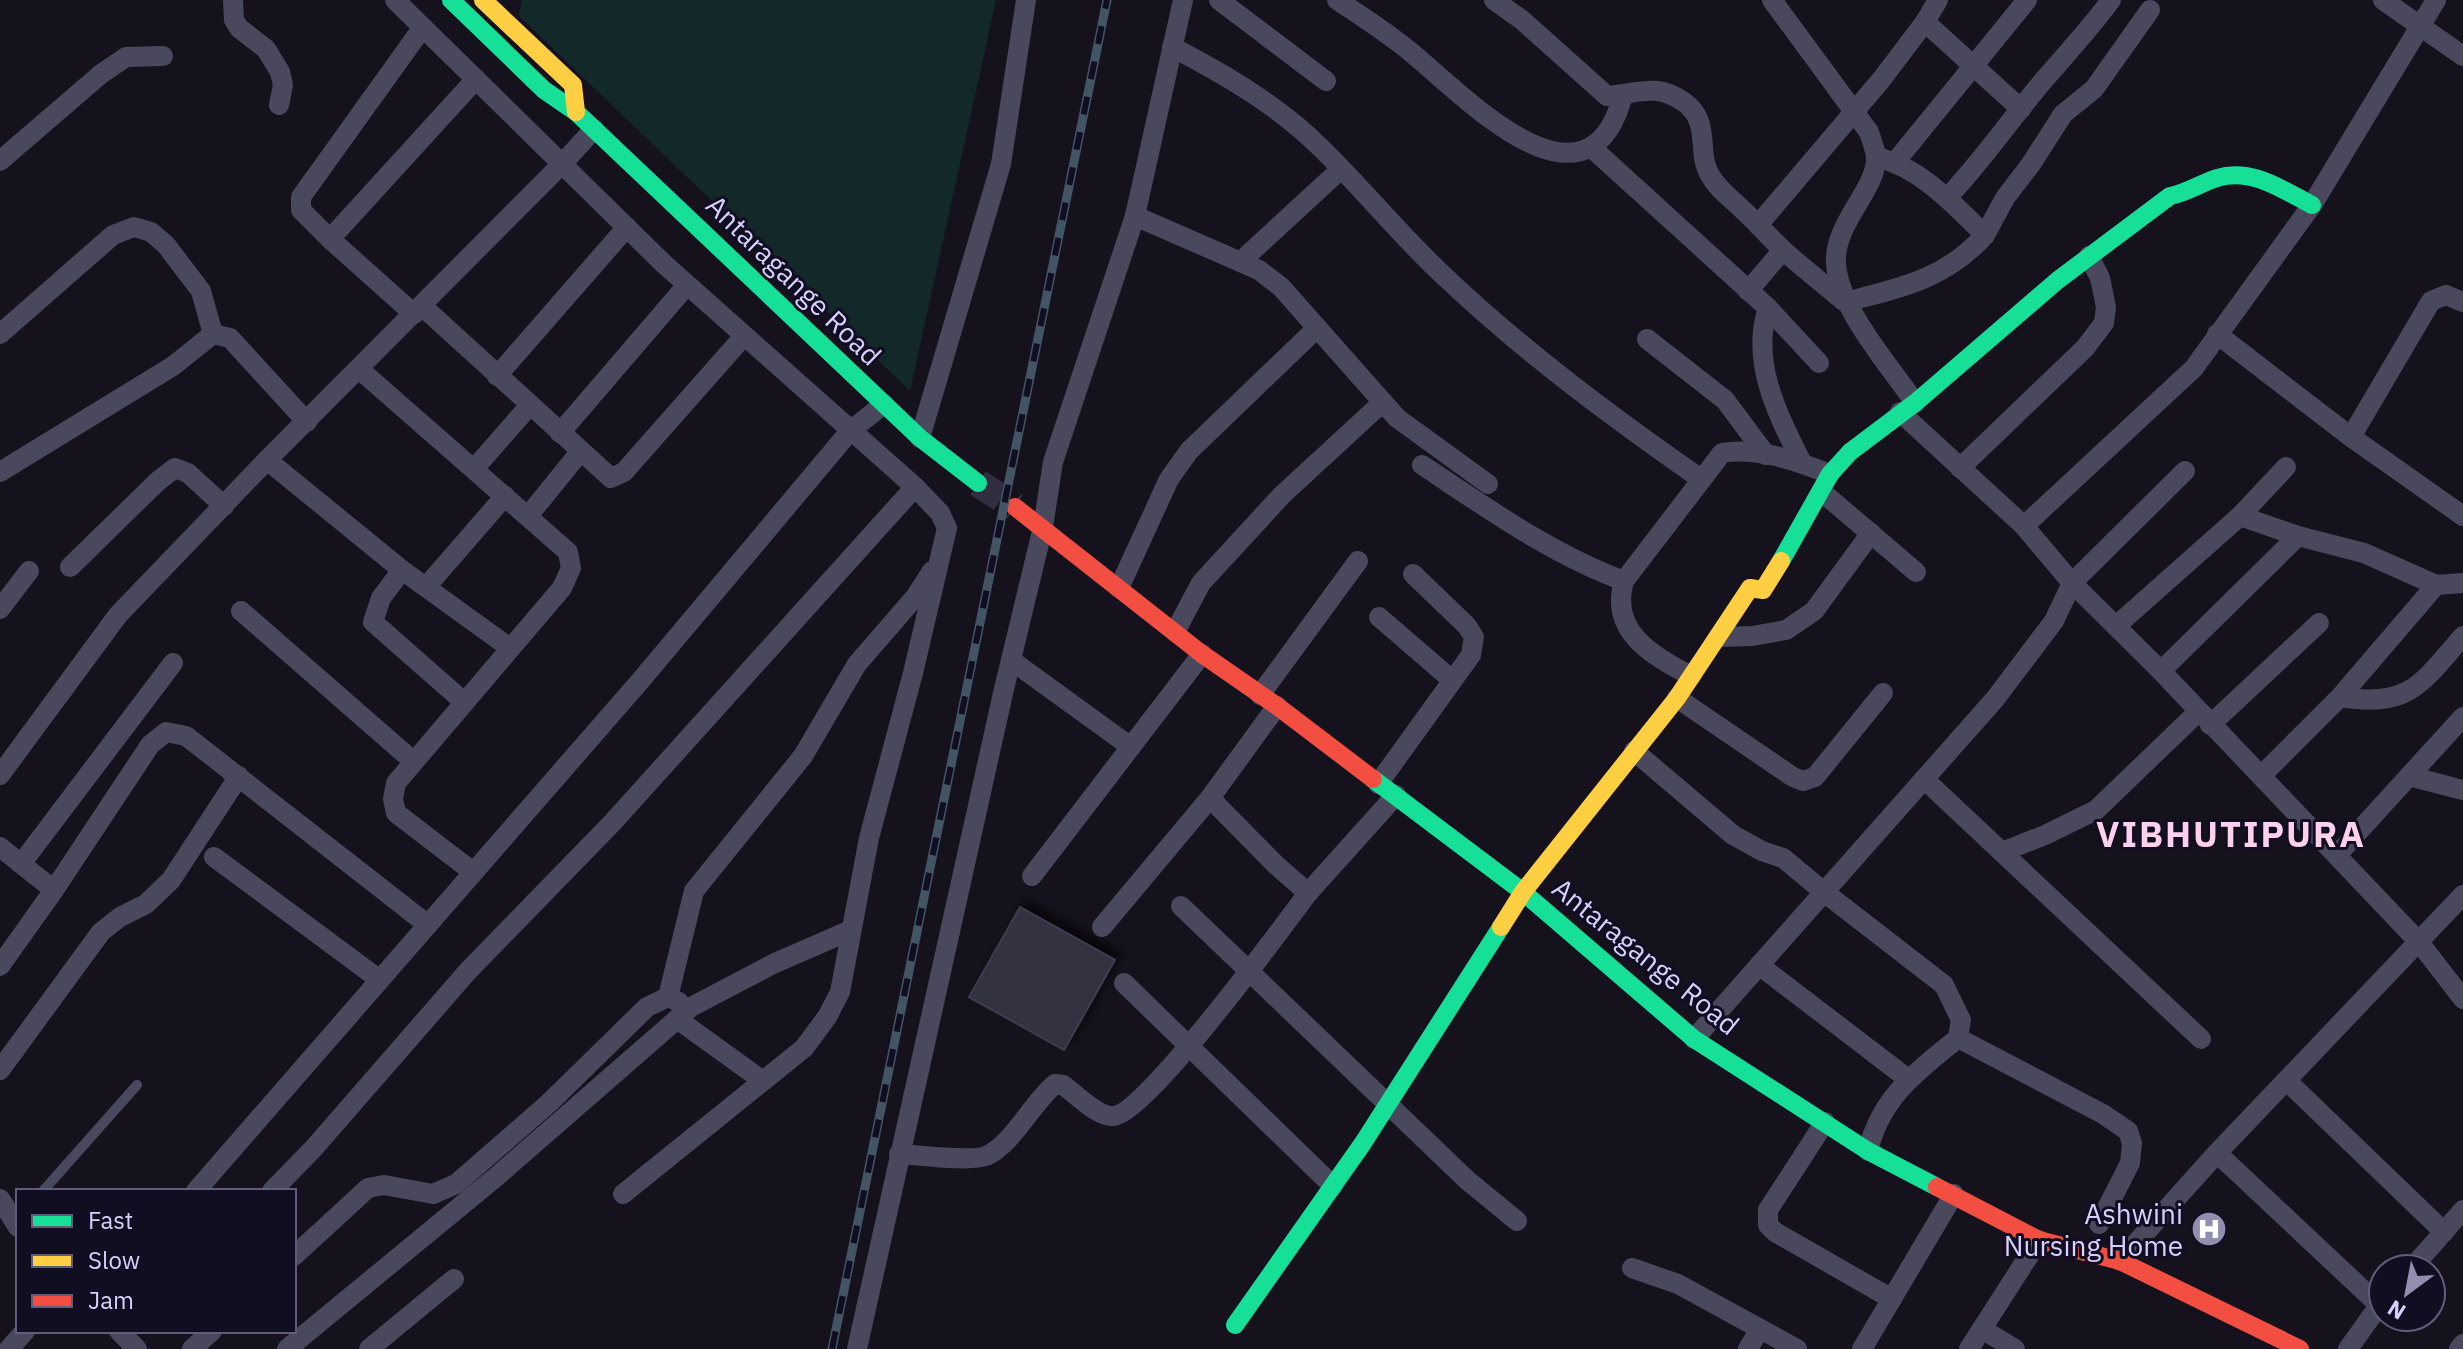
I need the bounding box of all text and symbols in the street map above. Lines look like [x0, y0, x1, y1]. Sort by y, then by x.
street label: Antaragange Road [698, 187, 890, 373]
district label: VIBHUTIPURA [2096, 810, 2366, 857]
street label: Antaragange Road [1545, 869, 1747, 1043]
legend [16, 1189, 296, 1333]
place label: Ashwini Nursing Home [2004, 1195, 2183, 1264]
text: Fast [88, 1204, 133, 1236]
hospital icon: Ashwini Nursing Home [2190, 1210, 2228, 1248]
text: Slow [88, 1244, 140, 1276]
north arrow [2367, 1253, 2447, 1333]
text: Jam [88, 1284, 134, 1316]
text: N [2382, 1294, 2411, 1327]

